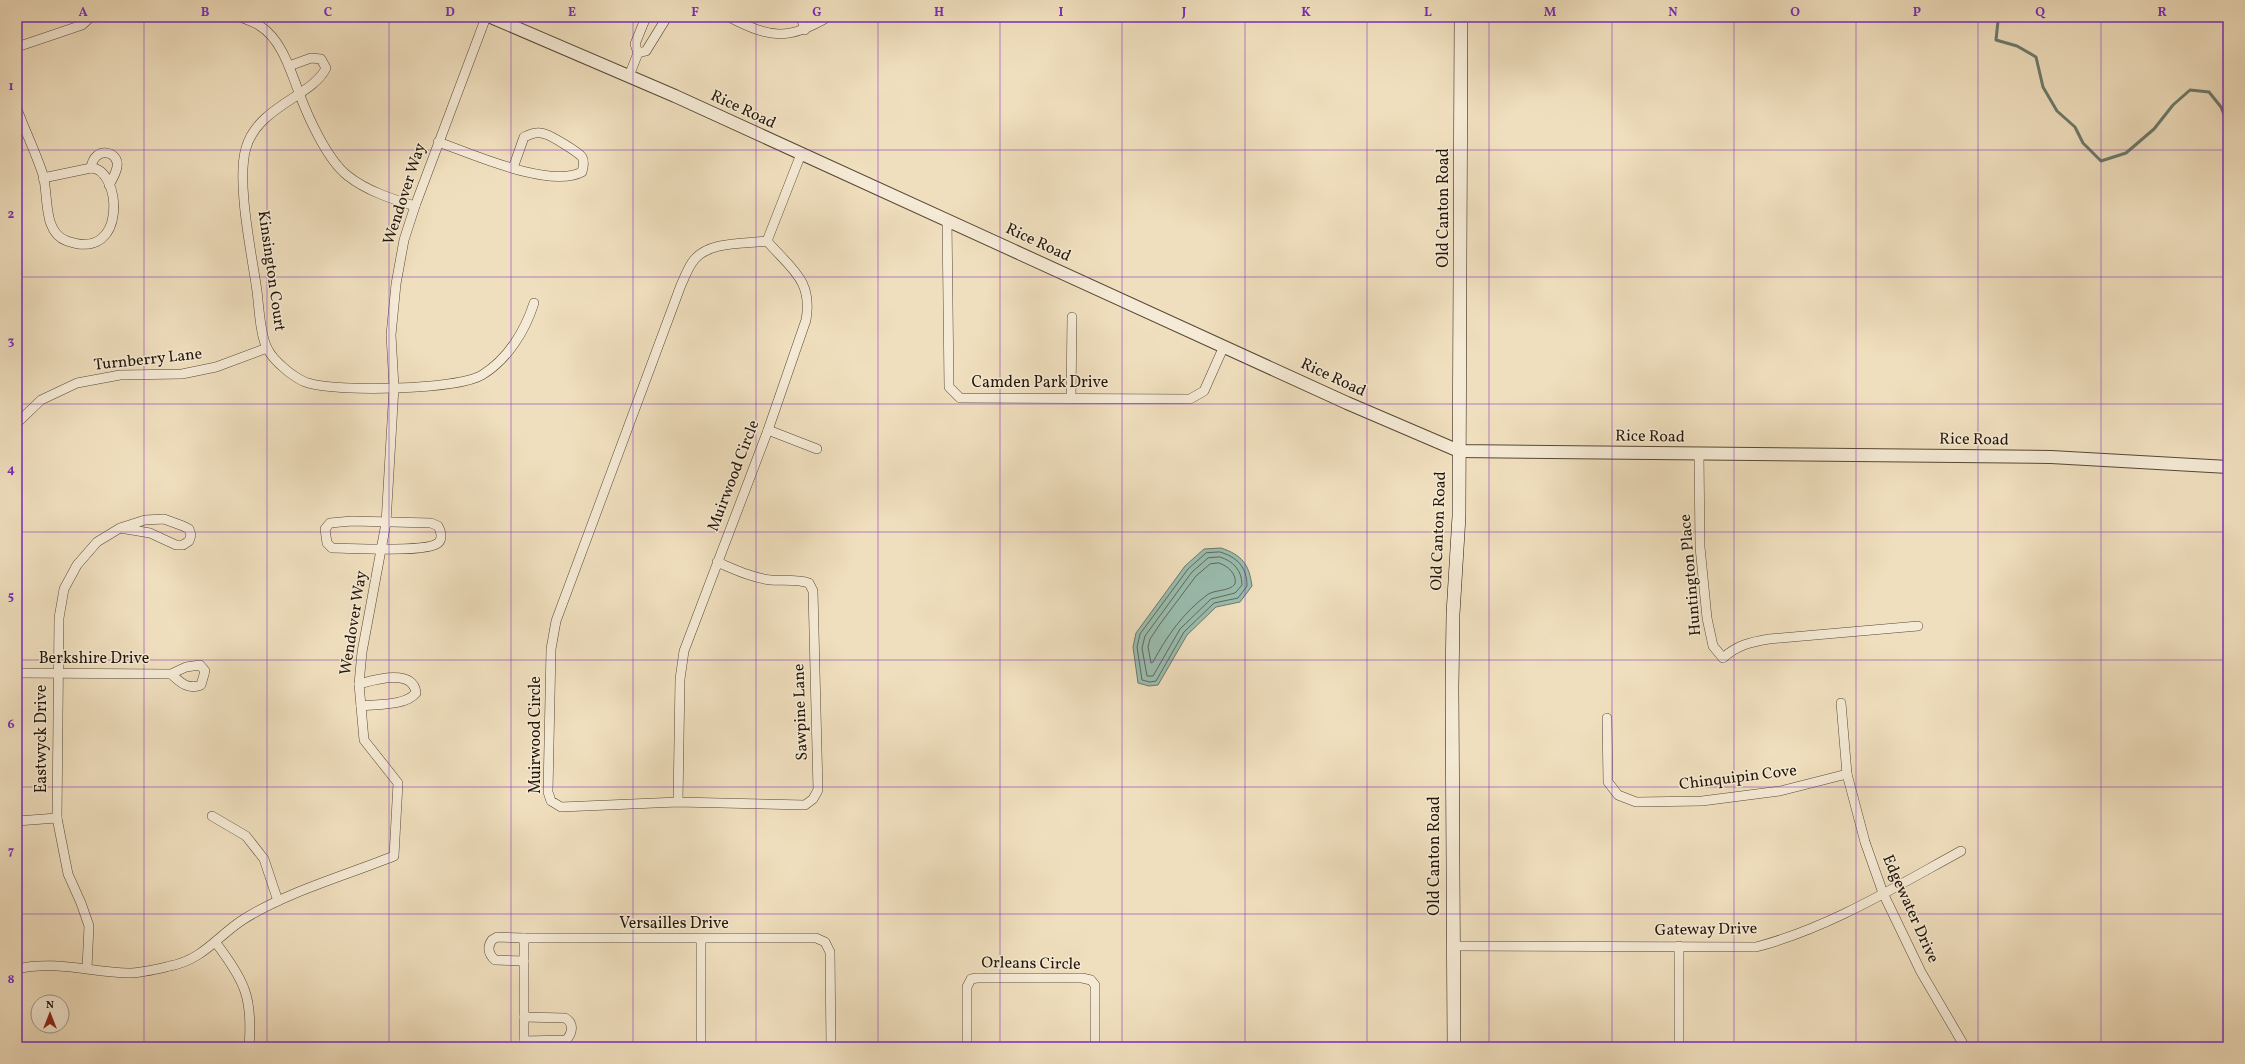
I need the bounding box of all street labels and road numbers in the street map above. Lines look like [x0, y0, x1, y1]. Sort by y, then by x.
street label: Rice Road [707, 85, 779, 135]
street label: Wendover Way [378, 140, 432, 248]
street label: Old Canton Road [1433, 148, 1455, 268]
street label: Kinsington Court [252, 209, 290, 333]
street label: Rice Road [1002, 218, 1074, 268]
street label: Turnberry Lane [93, 343, 203, 377]
street label: Rice Road [1297, 353, 1369, 403]
street label: Camden Park Drive [972, 372, 1108, 394]
street label: Muirwood Circle [703, 417, 765, 535]
street label: Rice Road [1615, 425, 1685, 449]
street label: Rice Road [1939, 428, 2009, 452]
street label: Old Canton Road [1426, 471, 1452, 591]
street label: Huntington Place [1675, 513, 1707, 637]
street label: Wendover Way [335, 569, 373, 677]
street label: Berkshire Drive [39, 648, 149, 670]
street label: Sawpine Lane [788, 663, 814, 761]
street label: Muirwood Circle [525, 676, 547, 794]
street label: Eastwyck Drive [31, 685, 53, 793]
street label: Chinquipin Cove [1678, 760, 1798, 796]
street label: Old Canton Road [1424, 796, 1446, 916]
street label: Edgewater Drive [1876, 851, 1944, 967]
street label: Versailles Drive [619, 913, 729, 935]
street label: Gateway Drive [1655, 918, 1757, 942]
street label: Orleans Circle [981, 952, 1081, 976]

